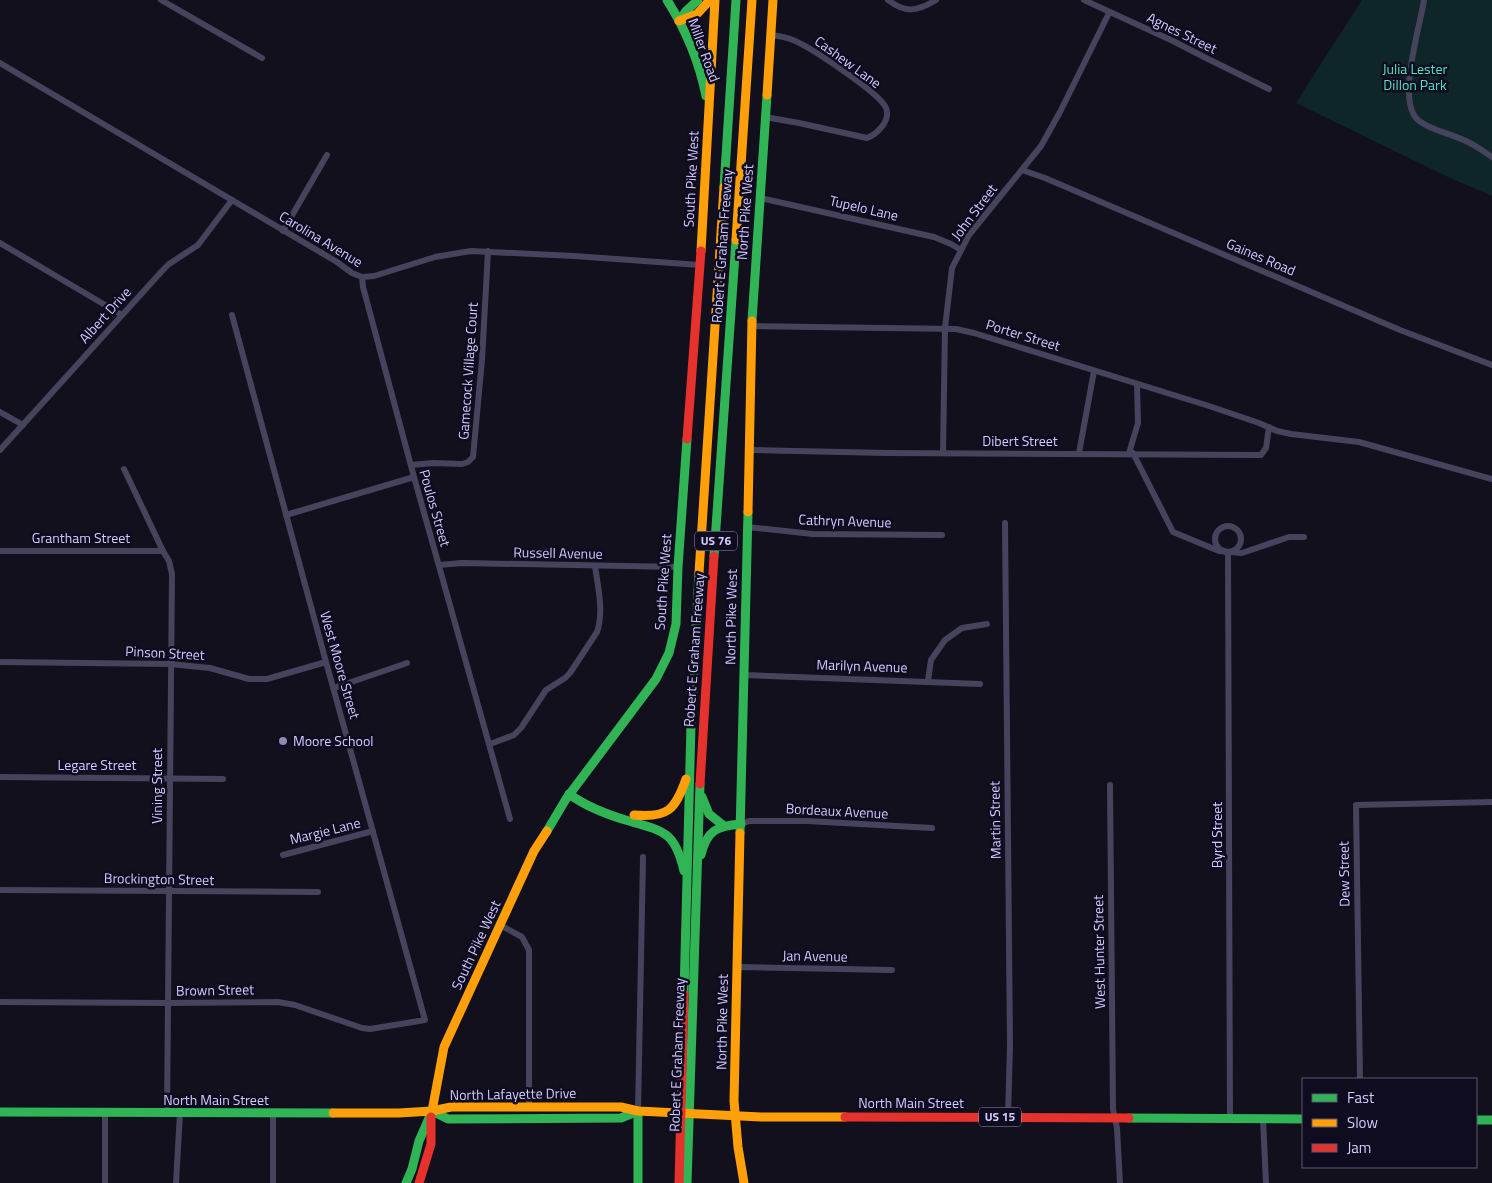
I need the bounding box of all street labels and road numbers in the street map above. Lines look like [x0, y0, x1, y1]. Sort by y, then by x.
street label: Agnes Street [1144, 7, 1221, 59]
street label: Miller Road [683, 15, 726, 85]
street label: Cashew Lane [811, 30, 886, 93]
street label: South Pike West [677, 130, 704, 228]
street label: North Pike West [731, 163, 758, 260]
street label: Robert E Graham Freeway [706, 168, 737, 323]
street label: John Street [945, 179, 1002, 244]
street label: Tupelo Lane [828, 189, 901, 226]
street label: Carolina Avenue [275, 205, 367, 272]
street label: Gaines Road [1223, 233, 1299, 281]
street label: Albert Drive [74, 282, 136, 348]
street label: Gamecock Village Court [452, 301, 483, 440]
street label: Porter Street [984, 313, 1063, 356]
street label: Dibert Street [982, 430, 1058, 451]
street label: Poulos Street [414, 467, 457, 549]
street label: Cathryn Avenue [798, 508, 892, 533]
street label: Grantham Street [32, 527, 130, 548]
road number: US 76 [695, 532, 737, 550]
street label: South Pike West [649, 533, 676, 631]
street label: Russell Avenue [513, 541, 603, 564]
street label: North Pike West [719, 569, 742, 665]
street label: Robert E Graham Freeway [678, 572, 709, 727]
street label: West Moore Street [315, 609, 366, 721]
street label: Pinson Street [125, 640, 205, 665]
street label: Marilyn Avenue [816, 653, 908, 678]
street label: Vining Street [146, 748, 167, 824]
street label: Legare Street [58, 754, 137, 775]
street label: Martin Street [983, 781, 1006, 859]
street label: Bordeaux Avenue [785, 797, 889, 824]
street label: Byrd Street [1206, 802, 1227, 868]
street label: Margie Lane [287, 812, 362, 849]
street label: Dew Street [1332, 841, 1355, 907]
street label: Brockington Street [104, 867, 214, 890]
street label: West Hunter Street [1087, 895, 1110, 1009]
street label: South Pike West [446, 897, 506, 993]
street label: Jan Avenue [782, 944, 848, 967]
street label: North Pike West [710, 974, 733, 1070]
street label: Robert E Graham Freeway [663, 977, 690, 1132]
street label: Brown Street [176, 978, 254, 1001]
street label: North Lafayette Drive [449, 1082, 577, 1105]
street label: North Main Street [163, 1089, 269, 1110]
street label: North Main Street [858, 1092, 964, 1113]
road number: US 15 [979, 1108, 1021, 1126]

